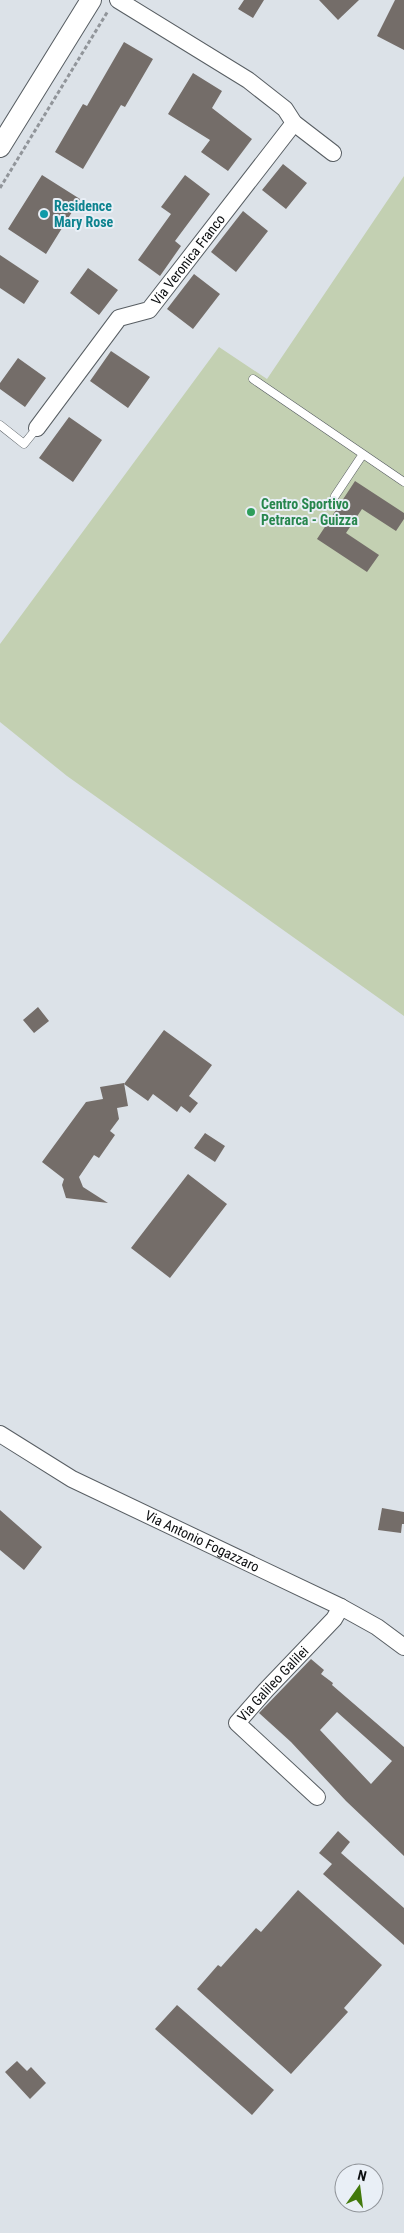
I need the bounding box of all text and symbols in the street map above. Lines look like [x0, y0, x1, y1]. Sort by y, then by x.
place label: Residence Mary Rose [54, 198, 114, 230]
marker: Residence Mary Rose [38, 208, 50, 220]
street label: Via Veronica Franco [148, 211, 228, 308]
place label: Centro Sportivo Petrarca - Guizza [261, 496, 358, 528]
marker: Centro Sportivo Petrarca - Guizza [245, 506, 257, 518]
street label: Via Antonio Fogazzaro [142, 1507, 262, 1575]
street label: Via Galileo Galilei [234, 1643, 312, 1725]
north arrow [334, 2163, 384, 2213]
text: N [356, 2167, 368, 2184]

